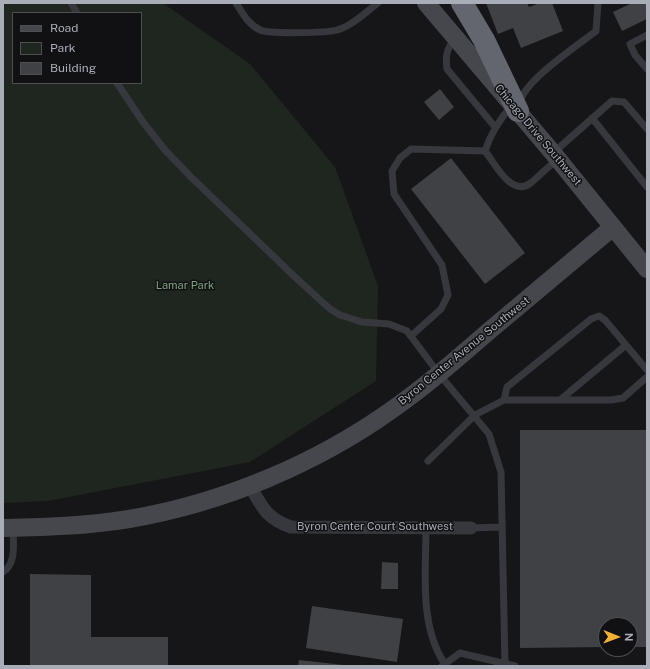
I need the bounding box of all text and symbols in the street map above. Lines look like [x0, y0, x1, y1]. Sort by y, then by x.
legend [12, 12, 142, 84]
text: Road [50, 21, 78, 35]
text: Park [50, 41, 76, 55]
text: Building [50, 61, 96, 75]
street label: Chicago Drive Southwest [492, 82, 584, 188]
park label: Lamar Park [156, 279, 214, 293]
street label: Byron Center Avenue Southwest [396, 294, 532, 408]
street label: Byron Center Court Southwest [297, 520, 453, 534]
north arrow [598, 617, 638, 657]
text: N [623, 633, 635, 642]

